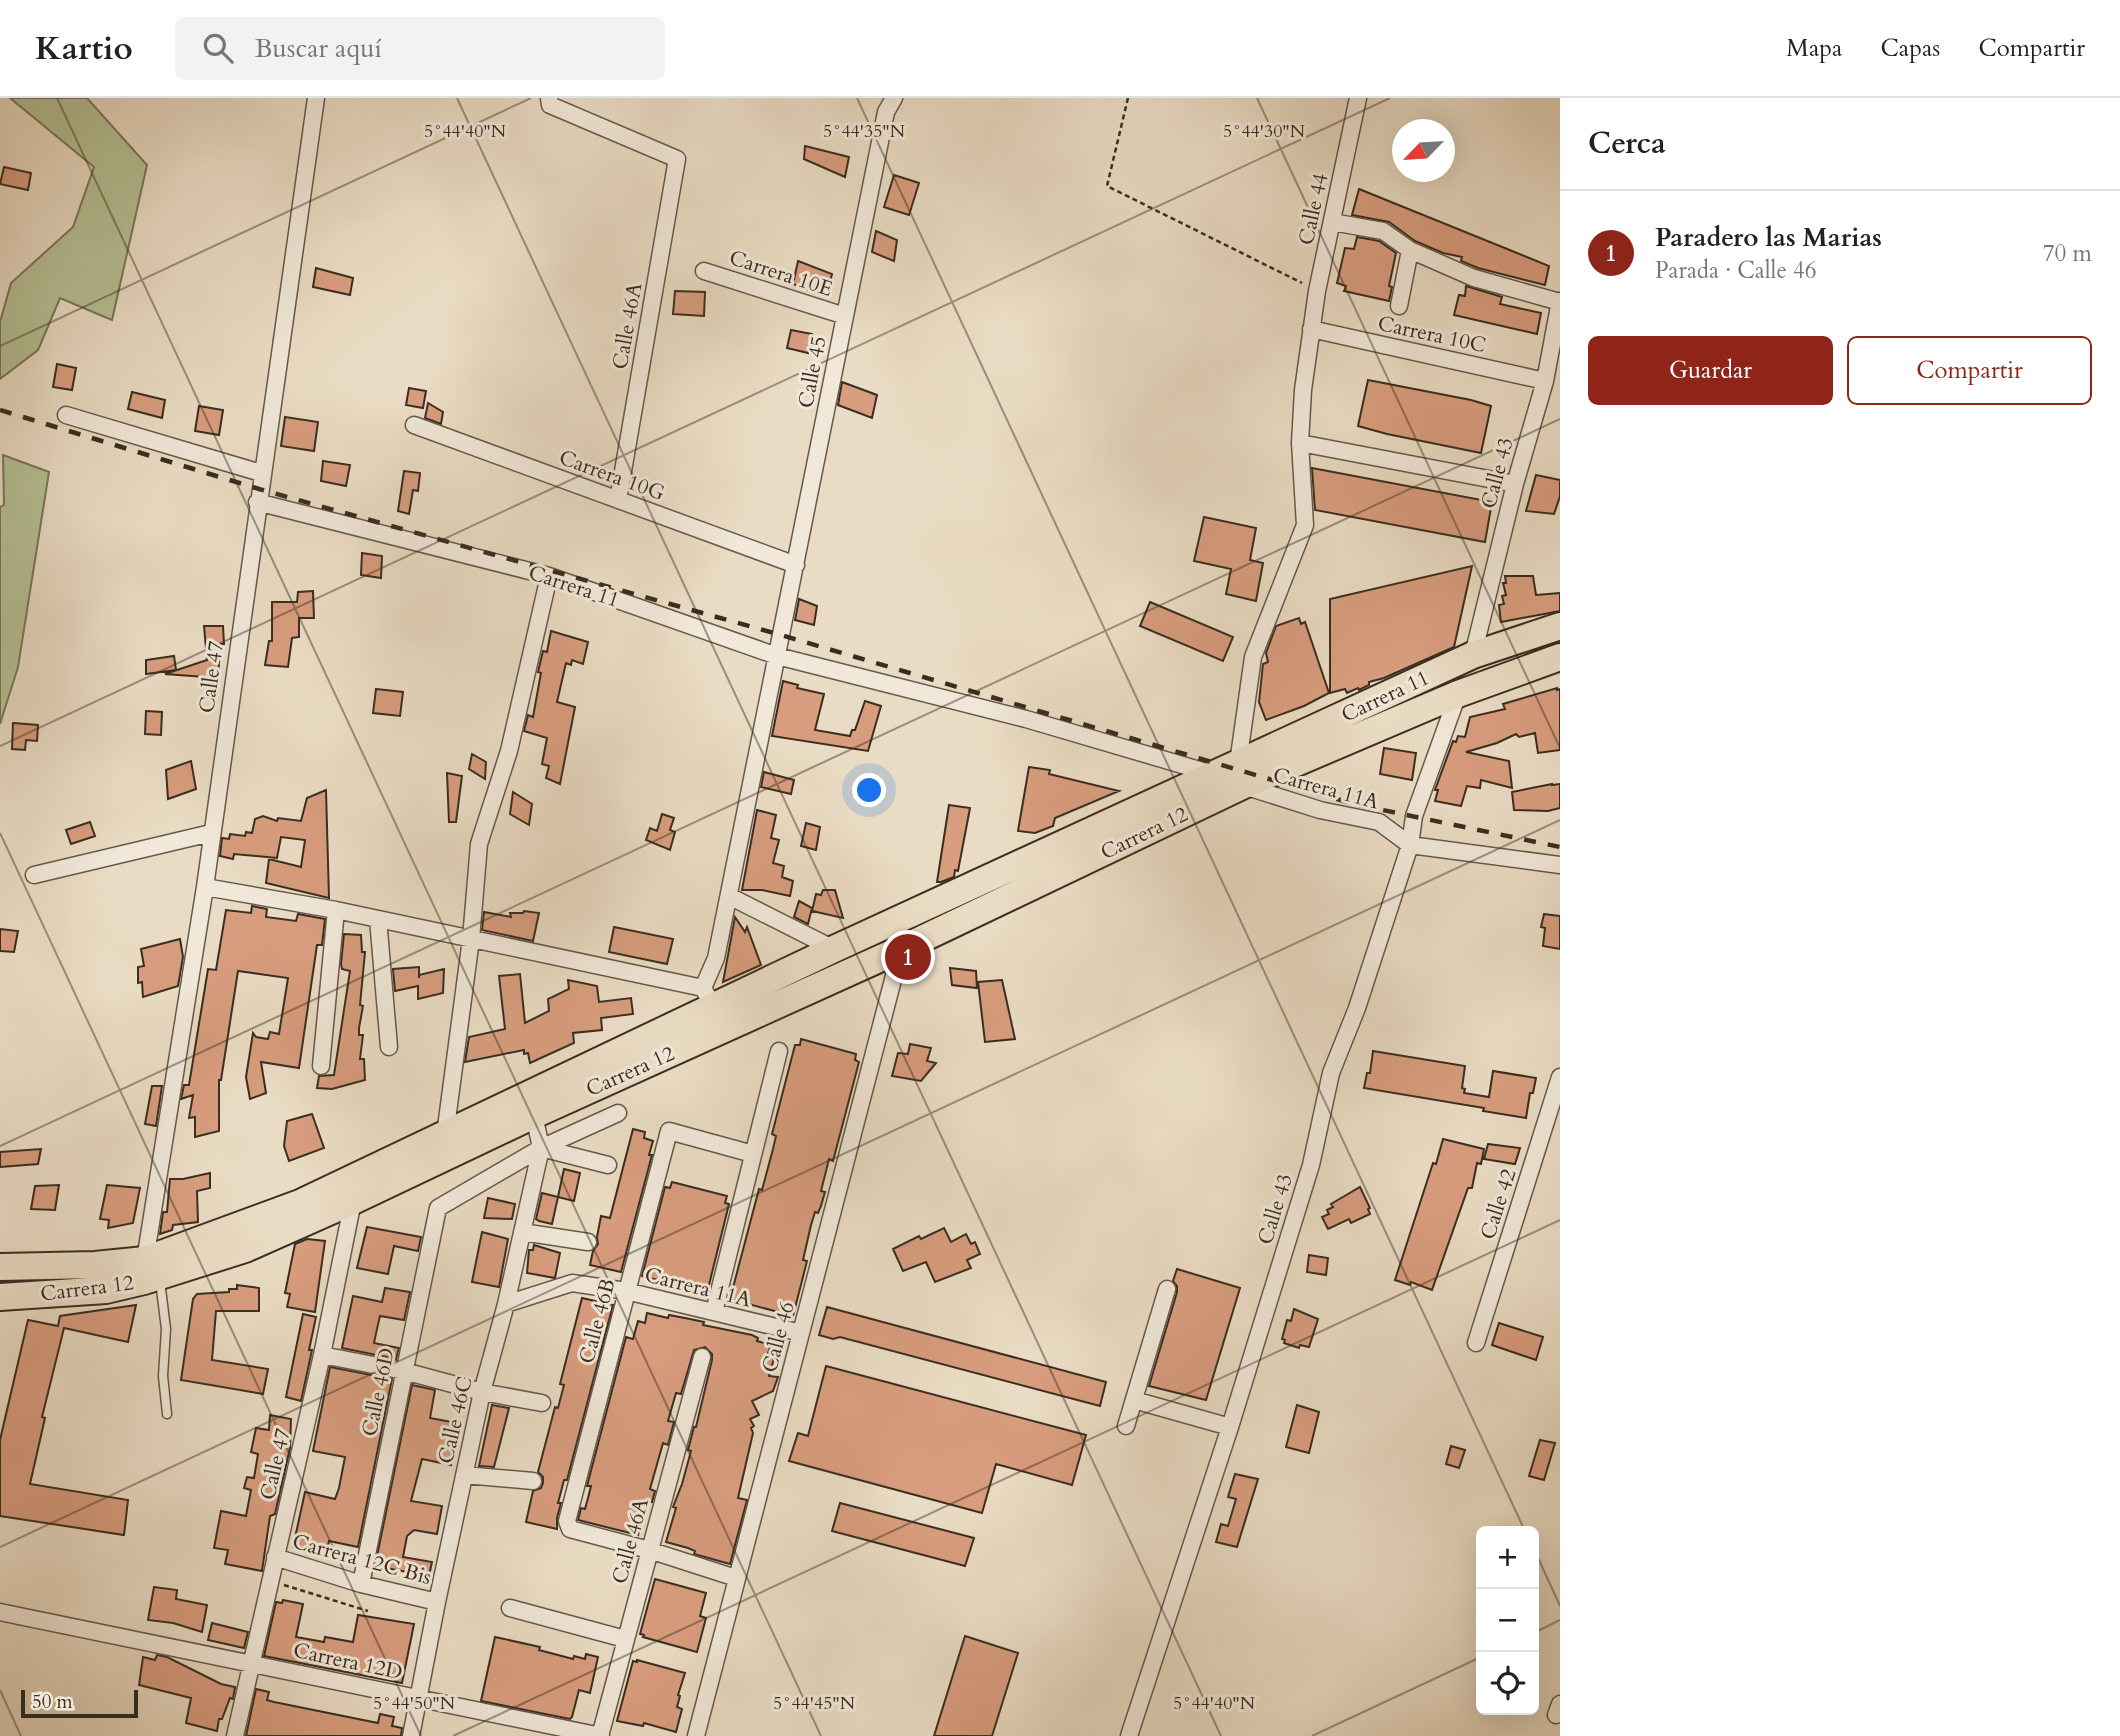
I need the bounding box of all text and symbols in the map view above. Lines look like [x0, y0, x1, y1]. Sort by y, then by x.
search box [175, 17, 665, 80]
text: Kartio [35, 26, 133, 71]
icon: search [199, 29, 237, 67]
text: Buscar aquí [255, 31, 382, 66]
text: Mapa [1786, 32, 1842, 65]
text: Capas [1880, 32, 1940, 65]
text: Compartir [1978, 32, 2085, 65]
text: 5°44'40"N [424, 119, 507, 144]
text: 5°44'35"N [823, 119, 906, 144]
text: 5°44'30"N [1223, 119, 1306, 144]
north arrow [1392, 119, 1455, 182]
text: Cerca [1588, 123, 1666, 164]
street label: Calle 44 [1292, 170, 1335, 248]
text: Paradero las Marias [1655, 220, 1882, 255]
text: 1 [1605, 238, 1617, 269]
text: 70 m [2043, 238, 2092, 269]
street label: Carrera 10E [726, 243, 836, 304]
text: Parada · Calle 46 [1655, 255, 1817, 286]
street label: Calle 46A [606, 280, 649, 372]
street label: Carrera 10C [1375, 309, 1489, 360]
street label: Calle 45 [791, 334, 834, 410]
button: Guardar [1588, 336, 1833, 405]
button: Compartir [1847, 336, 2092, 405]
street label: Calle 43 [1474, 434, 1521, 512]
street label: Carrera 10G [555, 443, 669, 508]
street label: Carrera 11 [525, 558, 623, 615]
street label: Calle 47 [192, 639, 231, 715]
street label: Carrera 11 [1337, 663, 1434, 729]
street label: Carrera 11A [1270, 760, 1382, 817]
your location [852, 773, 886, 807]
street label: Carrera 12 [1096, 800, 1193, 867]
pin: 1 [885, 931, 931, 983]
street label: Carrera 12 [581, 1039, 679, 1104]
street label: Calle 42 [1473, 1165, 1524, 1243]
street label: Calle 43 [1251, 1170, 1300, 1248]
street label: Carrera 11A [642, 1260, 754, 1315]
street label: Carrera 12 [39, 1268, 136, 1309]
street label: Calle 46B [572, 1275, 623, 1367]
street label: Calle 46 [755, 1298, 802, 1376]
street label: Calle 46D [355, 1345, 402, 1439]
street label: Calle 46C [431, 1374, 480, 1467]
street label: Calle 47 [253, 1425, 298, 1503]
street label: Calle 46A [605, 1495, 656, 1587]
map controls [1476, 1526, 1539, 1715]
button: + [1476, 1526, 1539, 1589]
street label: Carrera 12C Bis [289, 1527, 435, 1592]
button: − [1476, 1589, 1539, 1652]
street label: Carrera 12D [291, 1636, 405, 1687]
button: locate [1476, 1652, 1539, 1715]
scale bar [21, 1687, 138, 1719]
text: 50 m [32, 1689, 73, 1715]
text: 5°44'50"N [373, 1691, 456, 1716]
text: 5°44'45"N [773, 1691, 856, 1716]
text: 5°44'40"N [1173, 1691, 1256, 1716]

